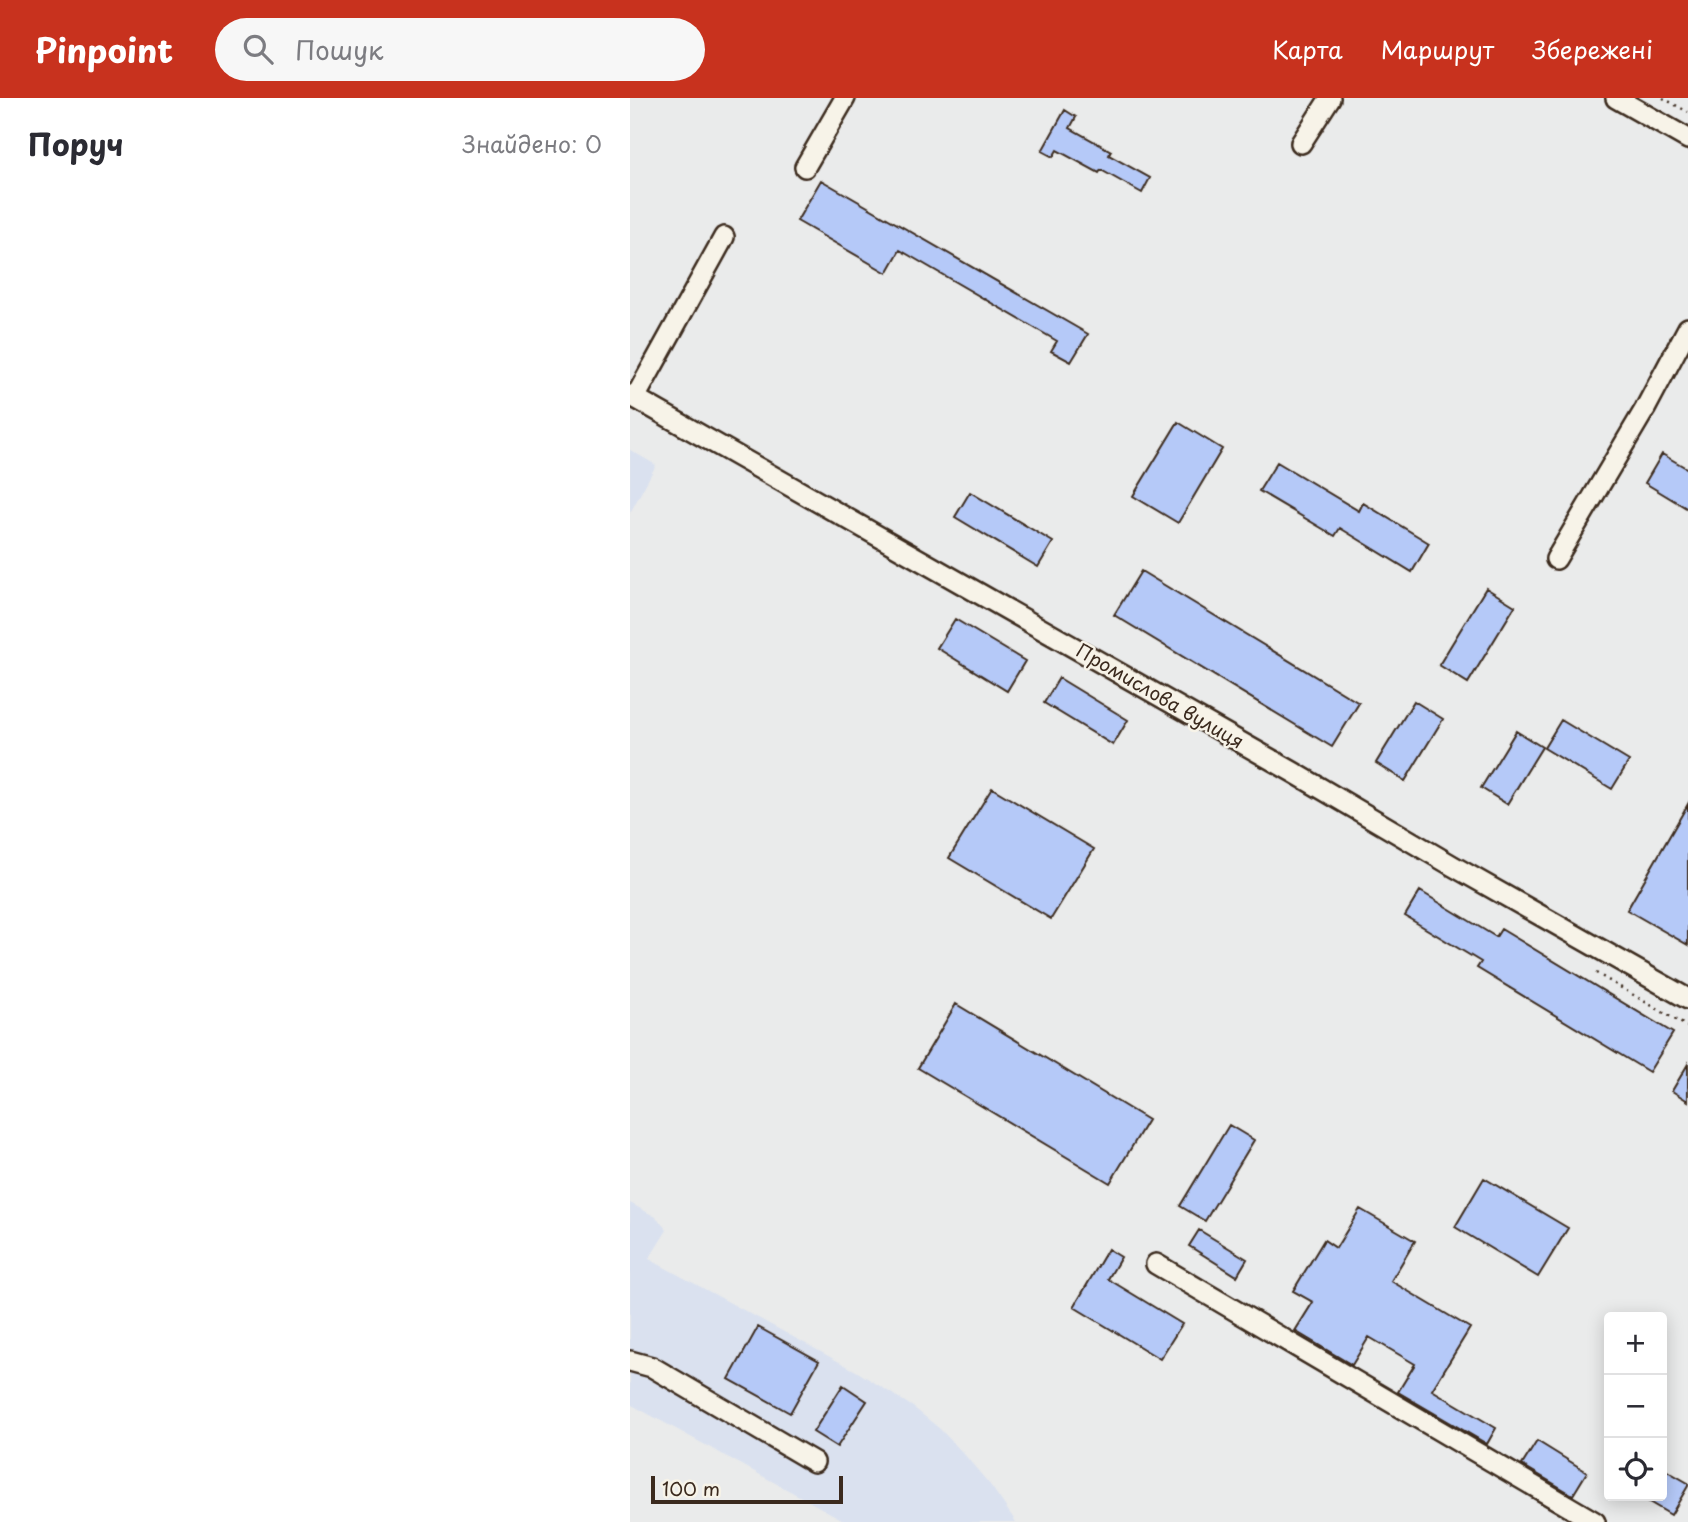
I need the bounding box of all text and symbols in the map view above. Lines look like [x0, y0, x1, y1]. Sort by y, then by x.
search box [215, 18, 705, 81]
text: Pinpoint [35, 24, 173, 74]
icon: search [239, 30, 277, 68]
text: Пошук [295, 30, 383, 69]
text: Карта [1272, 31, 1343, 67]
text: Маршрут [1381, 31, 1494, 67]
text: Збережені [1532, 31, 1653, 67]
text: Поруч [28, 121, 123, 166]
text: Знайдено: 0 [462, 126, 602, 161]
street label: Промислова вулиця [1071, 636, 1250, 755]
map controls [1604, 1312, 1667, 1501]
button: + [1604, 1312, 1667, 1375]
button: − [1604, 1375, 1667, 1438]
button: locate [1604, 1438, 1667, 1501]
scale bar [651, 1473, 844, 1505]
text: 100 m [662, 1474, 720, 1502]

